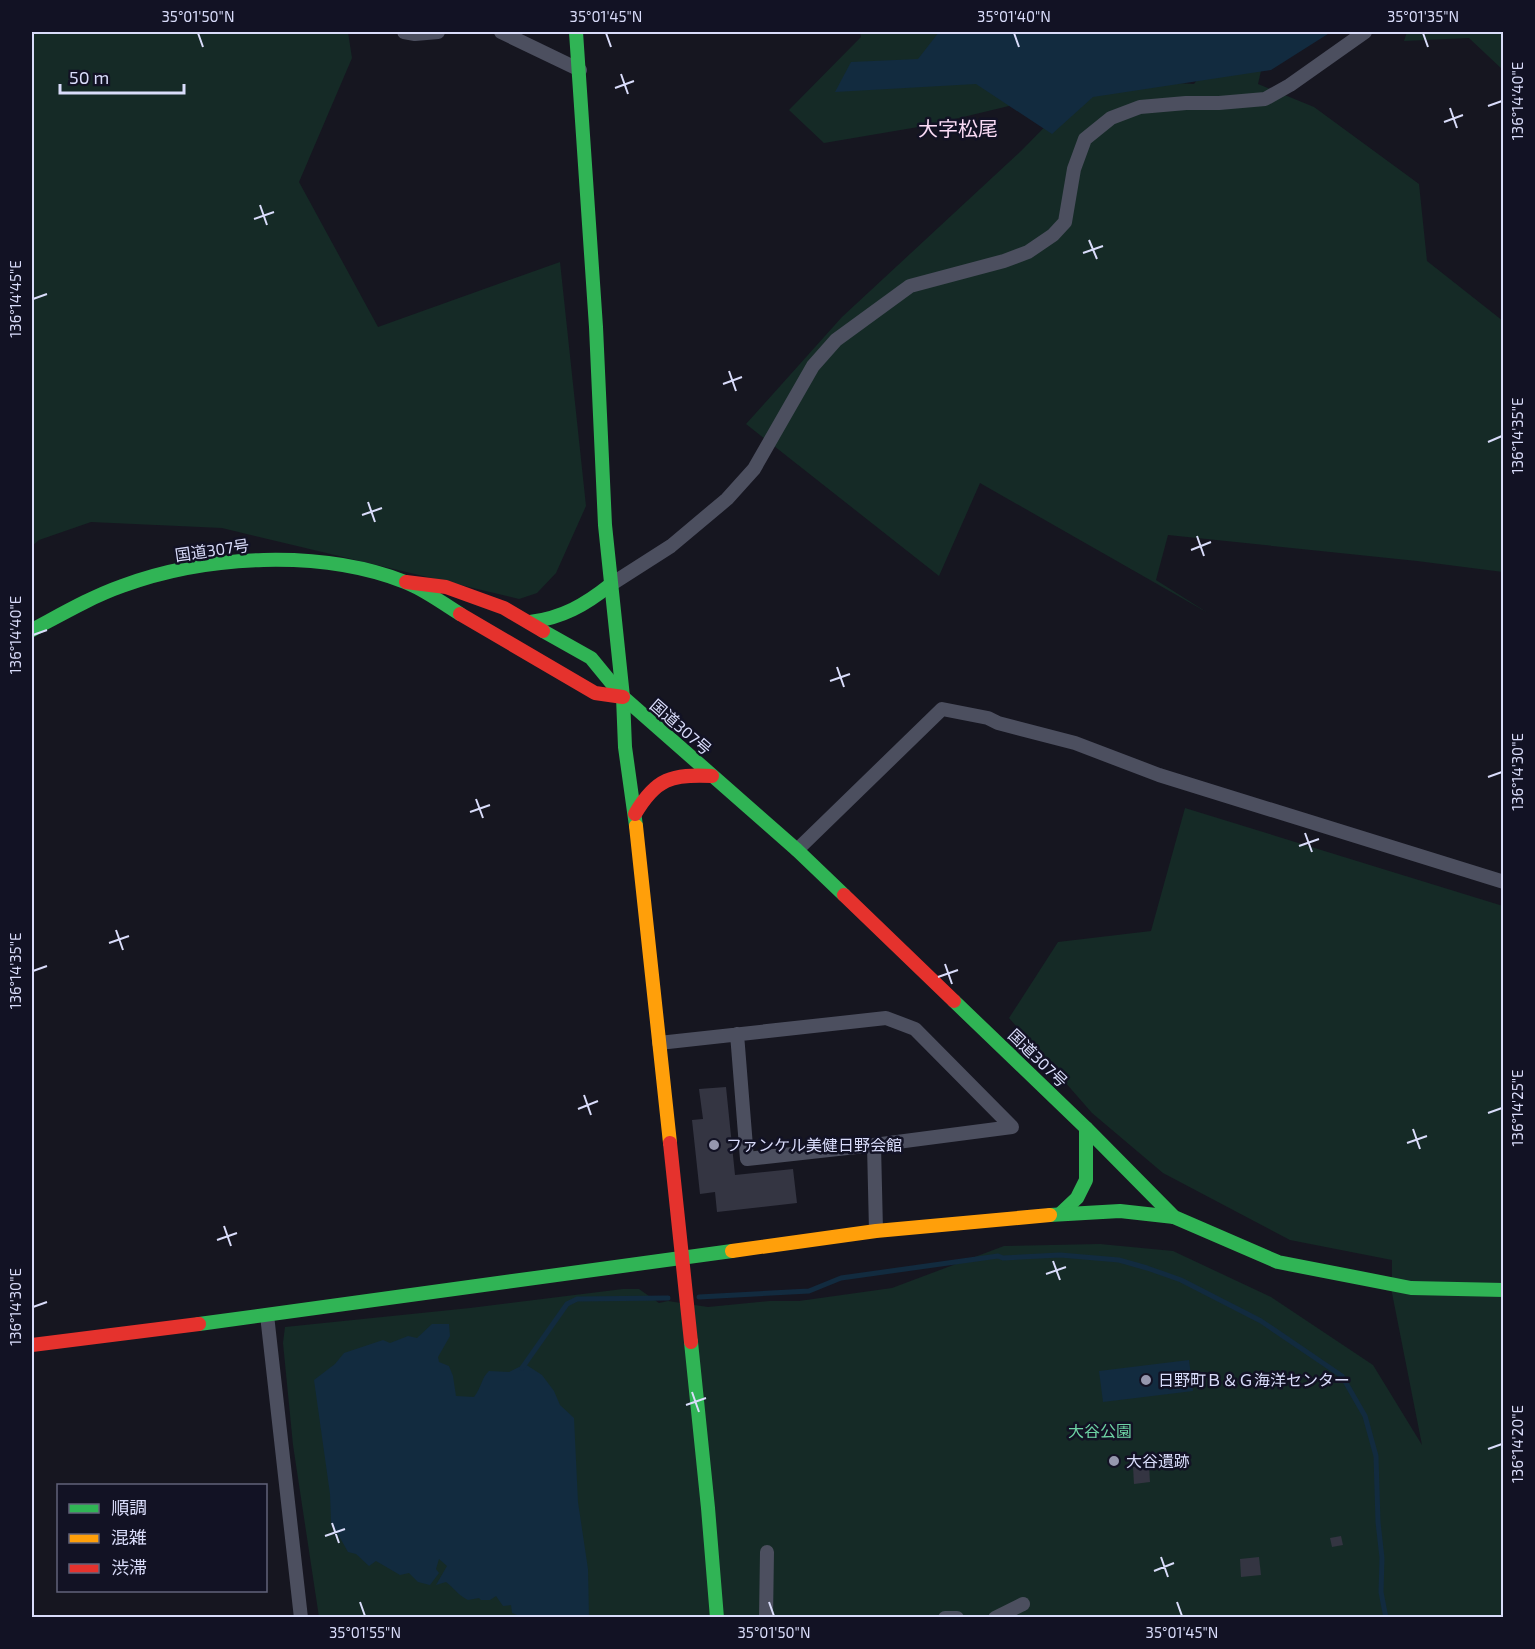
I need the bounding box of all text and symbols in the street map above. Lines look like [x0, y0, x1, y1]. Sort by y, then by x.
text: 35°01'50"N [162, 7, 234, 25]
text: 35°01'45"N [570, 7, 642, 25]
text: 35°01'40"N [977, 7, 1051, 25]
text: 35°01'35"N [1387, 7, 1459, 25]
scale bar [60, 57, 184, 95]
text: 136°14'40"E [1508, 62, 1526, 140]
text: 50 m [69, 66, 109, 88]
district label: 大字松尾 [918, 116, 998, 140]
text: 136°14'45"E [6, 260, 24, 338]
text: 136°14'35"E [1508, 398, 1526, 474]
street label: 国道307号 [174, 535, 250, 564]
text: 136°14'40"E [6, 596, 24, 674]
street label: 国道307号 [647, 695, 716, 758]
text: 136°14'30"E [1508, 733, 1526, 811]
text: 136°14'35"E [6, 933, 24, 1009]
street label: 国道307号 [1005, 1025, 1072, 1090]
text: 136°14'25"E [1508, 1070, 1526, 1146]
place label: ファンケル美健日野会館 [726, 1135, 902, 1154]
marker: ファンケル美健日野会館 [707, 1138, 721, 1152]
text: 136°14'30"E [6, 1268, 24, 1346]
place label: 日野町Ｂ＆Ｇ海洋センター [1158, 1370, 1350, 1389]
marker: 日野町Ｂ＆Ｇ海洋センター [1139, 1373, 1153, 1387]
text: 136°14'20"E [1508, 1405, 1526, 1483]
park label: 大谷公園 [1068, 1421, 1132, 1440]
place label: 大谷遺跡 [1126, 1451, 1190, 1470]
marker: 大谷遺跡 [1107, 1454, 1121, 1468]
legend [57, 1484, 267, 1592]
text: 順調 [111, 1496, 147, 1518]
text: 混雑 [111, 1526, 147, 1548]
text: 渋滞 [111, 1556, 147, 1578]
text: 35°01'55"N [329, 1623, 401, 1641]
text: 35°01'50"N [738, 1623, 810, 1641]
text: 35°01'45"N [1146, 1623, 1218, 1641]

